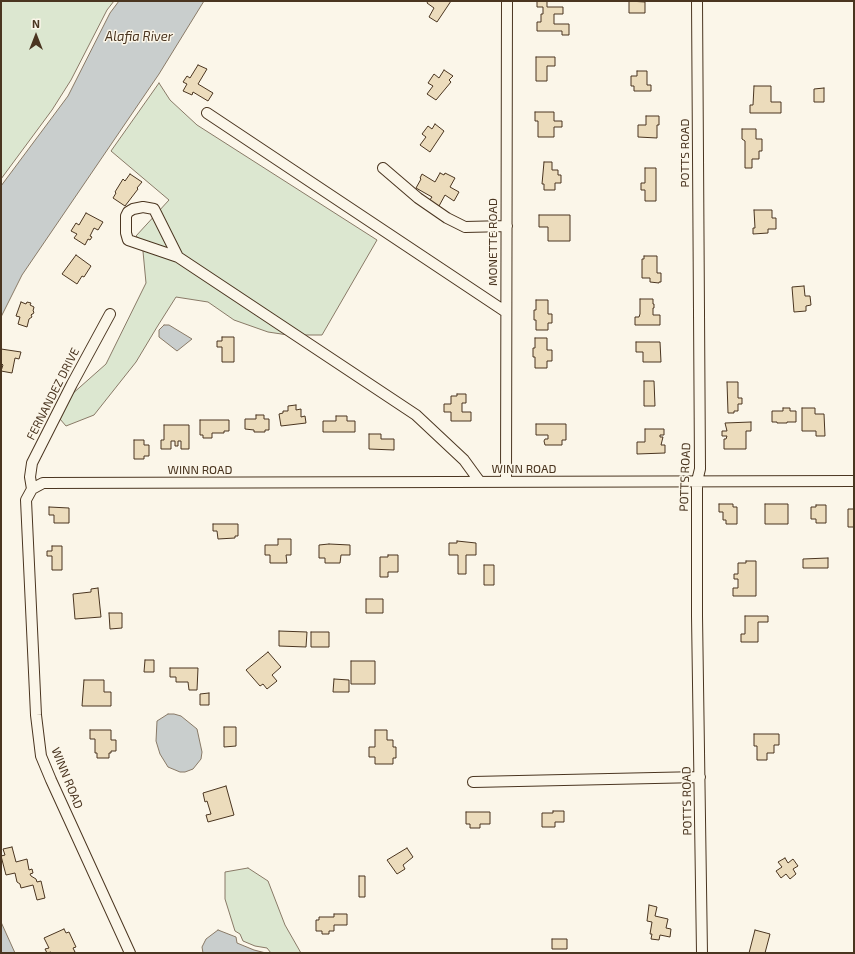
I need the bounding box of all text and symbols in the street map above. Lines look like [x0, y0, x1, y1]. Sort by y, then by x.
north arrow [16, 16, 56, 56]
text: N [32, 17, 40, 30]
water label: Alafia River [105, 29, 173, 45]
street label: POTTS ROAD [678, 118, 692, 188]
street label: MONETTE ROAD [486, 198, 500, 286]
street label: FERNANDEZ DRIVE [23, 345, 83, 443]
street label: POTTS ROAD [677, 442, 693, 512]
street label: WINN ROAD [492, 462, 556, 476]
street label: WINN ROAD [168, 463, 232, 477]
street label: WINN ROAD [48, 745, 86, 811]
street label: POTTS ROAD [679, 766, 695, 836]

